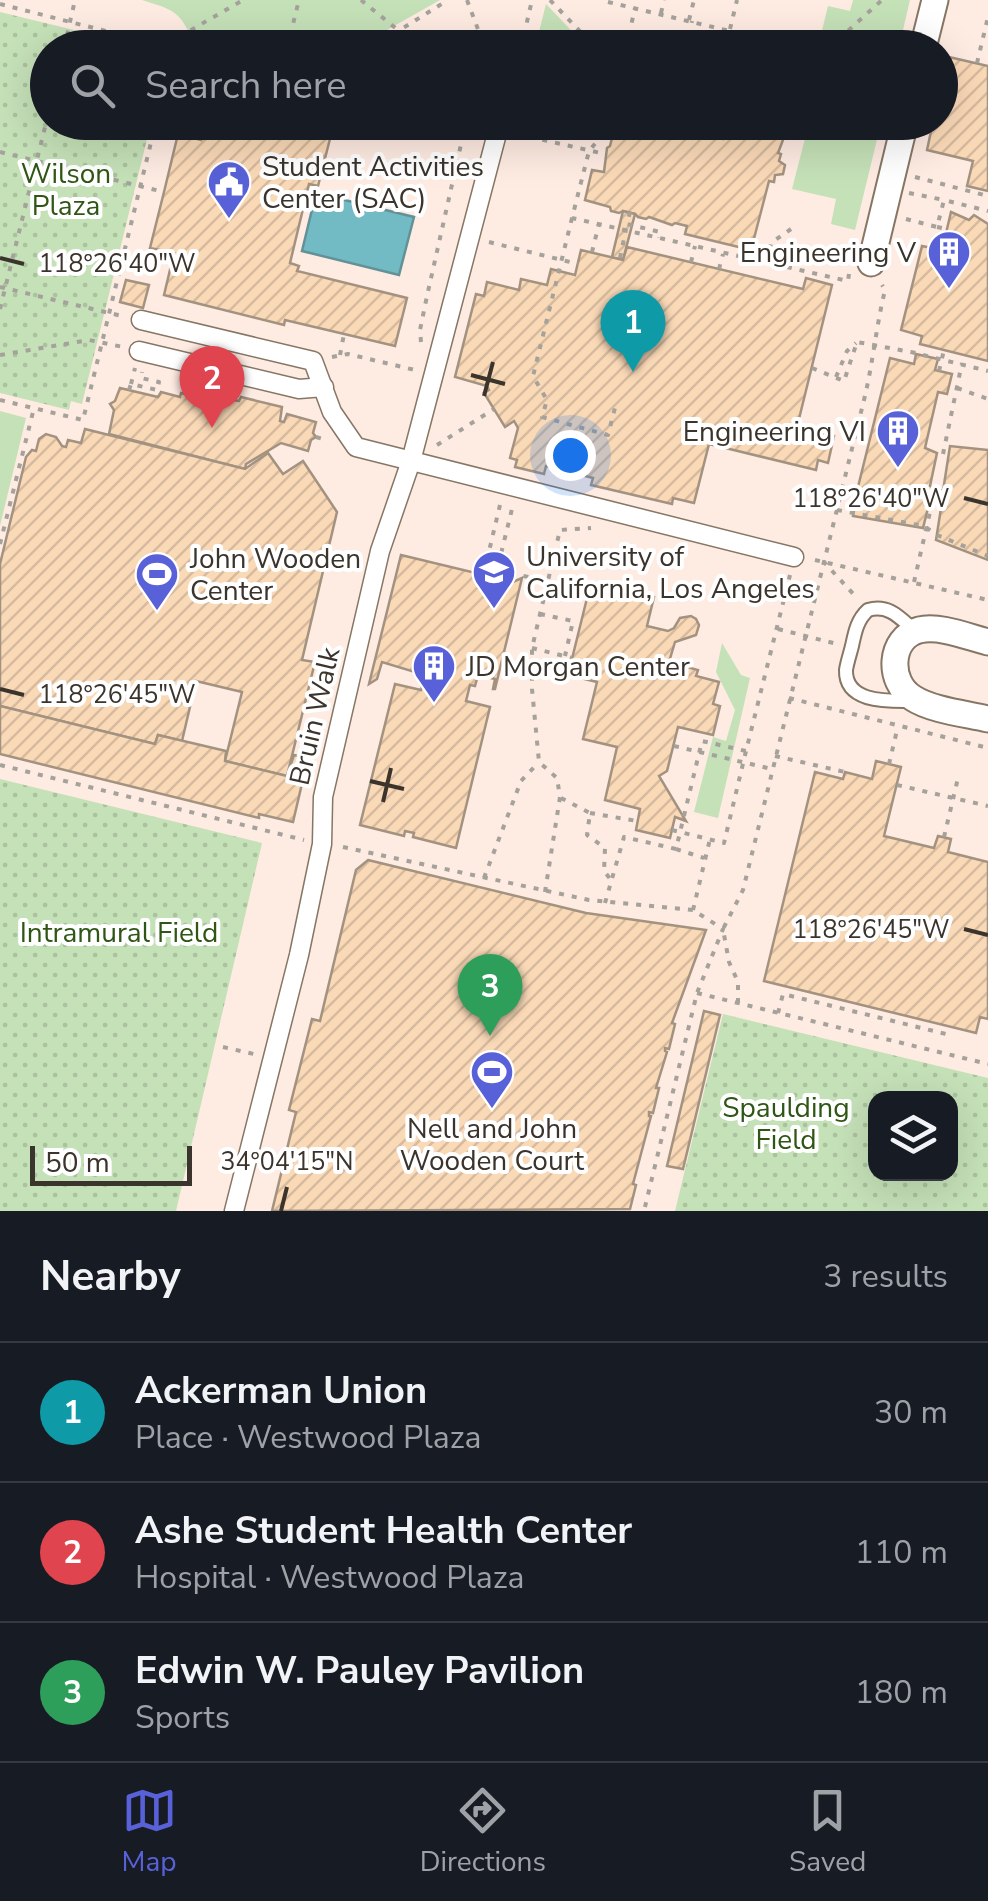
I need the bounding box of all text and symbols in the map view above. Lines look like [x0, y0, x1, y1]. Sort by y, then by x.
search box [30, 30, 958, 140]
icon: search [65, 58, 120, 113]
text: Search here [145, 60, 346, 111]
place label: Student Activities Center (SAC) [262, 148, 484, 218]
park label: Wilson Plaza [21, 155, 111, 225]
public building icon: Student Activities Center (SAC) [206, 159, 252, 220]
building icon: Engineering V [926, 229, 972, 290]
place label: Engineering V [740, 234, 917, 272]
text: 118°26'40"W [38, 247, 196, 281]
pin: 1 [600, 290, 666, 372]
pin: 2 [180, 346, 244, 428]
building icon: Engineering VI [875, 408, 921, 469]
place label: Engineering VI [683, 413, 866, 451]
your location [545, 430, 596, 481]
text: 118°26'40"W [792, 482, 950, 516]
place label: University of California, Los Angeles [526, 538, 815, 608]
place label: John Wooden Center [189, 540, 361, 610]
school or university icon: University of California, Los Angeles [471, 549, 517, 610]
sports icon: John Wooden Center [134, 551, 180, 612]
street label: Bruin Walk [281, 642, 350, 789]
building icon: JD Morgan Center [411, 643, 457, 704]
place label: JD Morgan Center [465, 648, 690, 686]
text: 118°26'45"W [38, 678, 196, 712]
text: 118°26'45"W [792, 913, 950, 947]
park label: Intramural Field [20, 914, 218, 952]
pin: 3 [458, 954, 522, 1036]
sports icon: Nell and John Wooden Court [469, 1049, 515, 1110]
park label: Spaulding Field [722, 1089, 850, 1159]
map controls [868, 1091, 958, 1181]
button: layers [868, 1091, 958, 1181]
place label: Nell and John Wooden Court [400, 1110, 584, 1180]
scale bar [30, 1141, 192, 1186]
text: 50 m [45, 1144, 110, 1182]
text: 34°04'15"N [220, 1145, 354, 1179]
text: Nearby [40, 1248, 181, 1305]
text: 3 results [823, 1255, 948, 1298]
text: Ackerman Union [135, 1365, 427, 1416]
text: 1 [63, 1391, 82, 1434]
text: 30 m [874, 1391, 948, 1434]
text: Place · Westwood Plaza [135, 1416, 481, 1459]
text: Ashe Student Health Center [135, 1505, 632, 1556]
text: 2 [63, 1531, 82, 1574]
text: 110 m [855, 1531, 948, 1574]
text: Hospital · Westwood Plaza [135, 1556, 524, 1599]
text: Edwin W. Pauley Pavilion [135, 1645, 584, 1696]
text: 3 [63, 1671, 82, 1714]
text: 180 m [855, 1671, 948, 1714]
text: Sports [135, 1696, 230, 1739]
tab: Map [122, 1783, 177, 1881]
tab: Directions [420, 1783, 546, 1881]
tab: Saved [789, 1783, 866, 1881]

